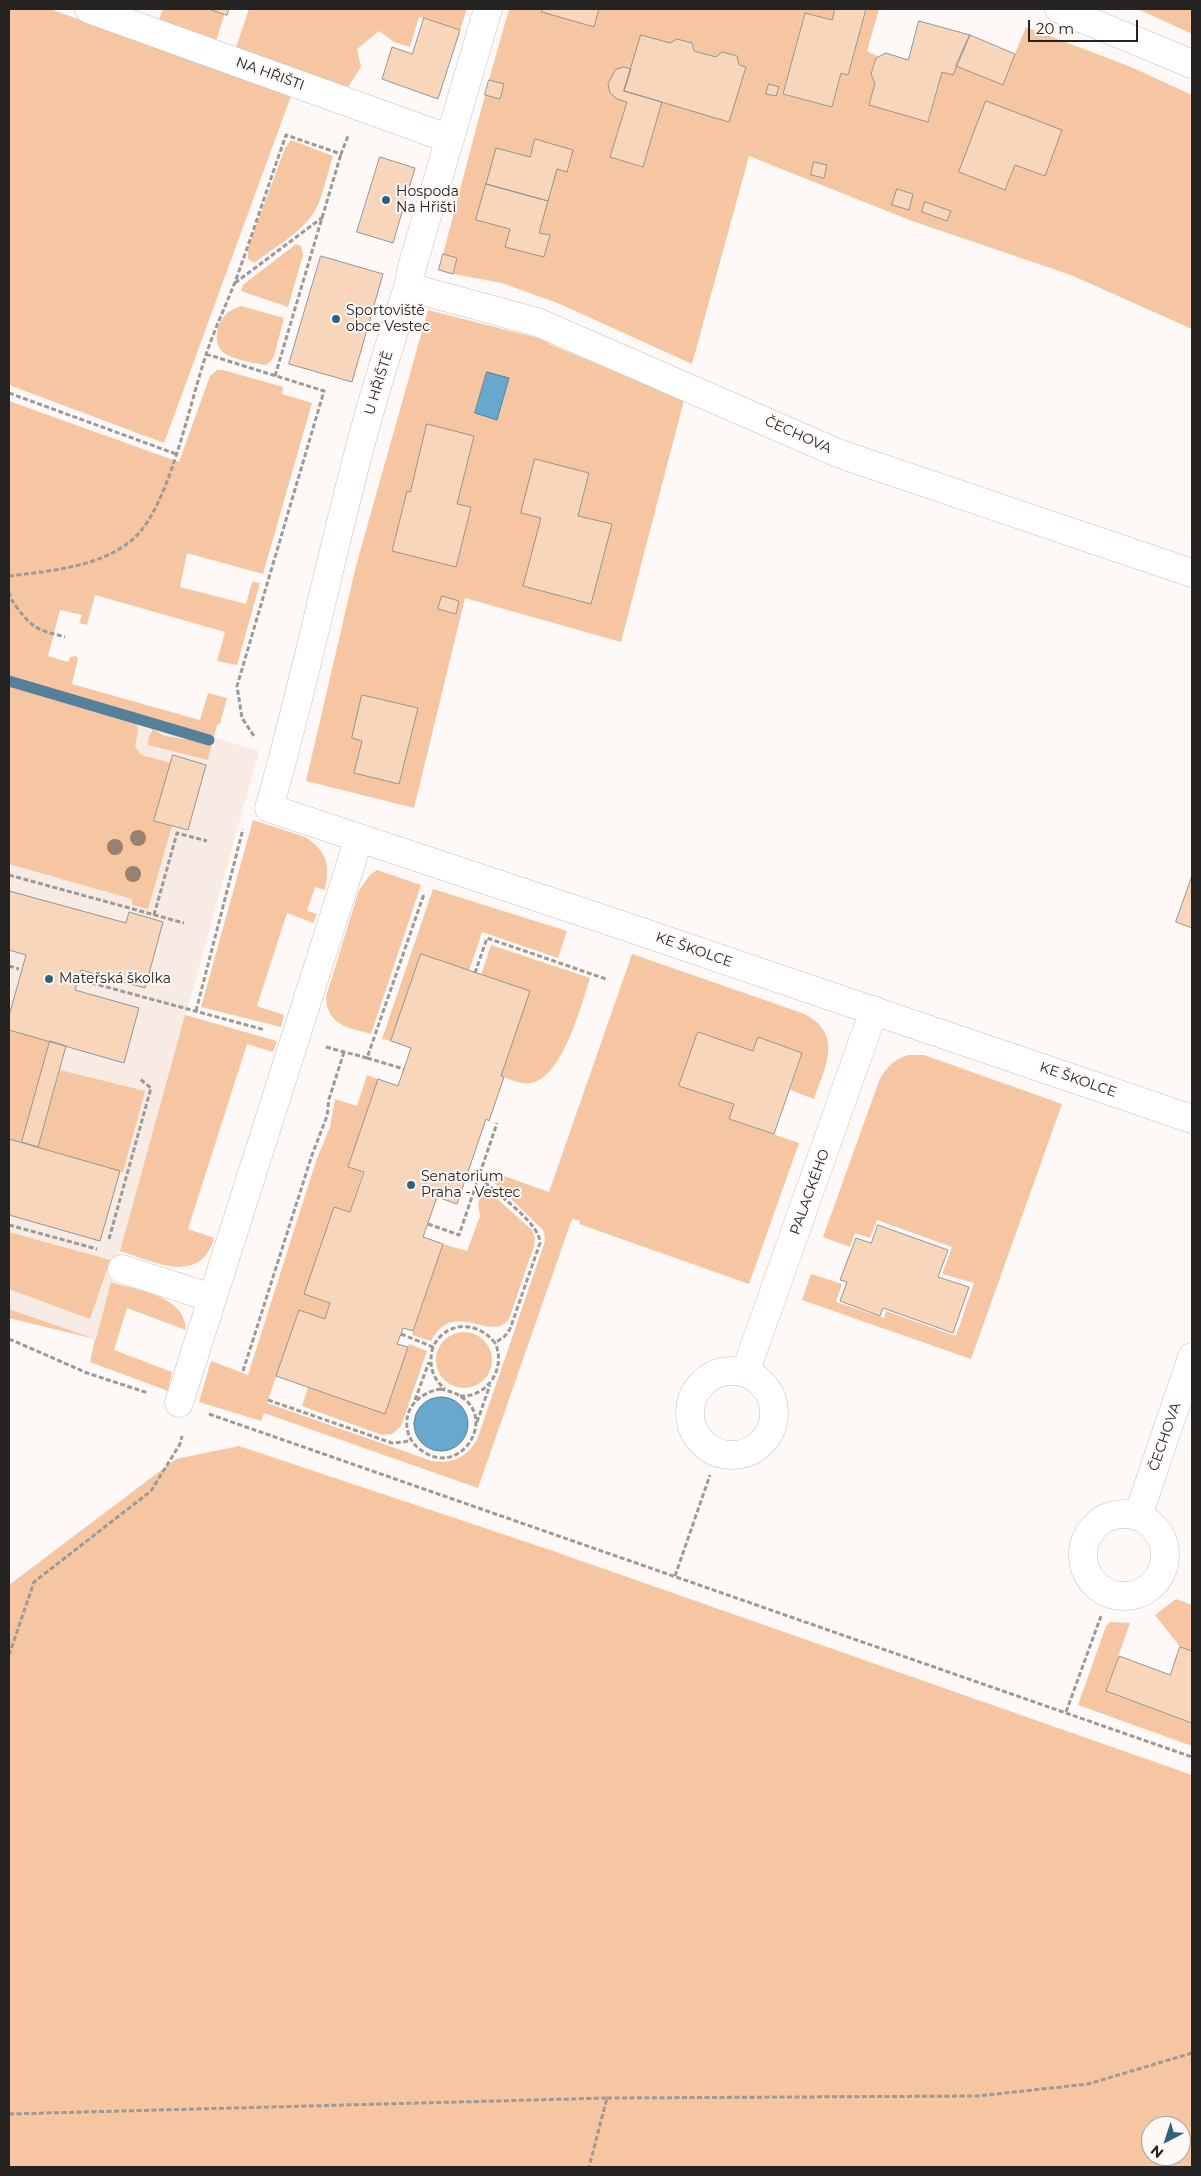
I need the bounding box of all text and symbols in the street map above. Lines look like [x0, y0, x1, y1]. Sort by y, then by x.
scale bar [1031, 10, 1141, 42]
text: 20 m [1036, 19, 1074, 38]
street label: NA HŘIŠTI [234, 54, 306, 94]
place label: Hospoda Na Hřišti [396, 184, 459, 216]
marker: Hospoda Na Hřišti [380, 194, 392, 206]
place label: Sportoviště obce Vestec [346, 303, 430, 336]
marker: Sportoviště obce Vestec [330, 313, 342, 325]
street label: U HŘIŠTĚ [361, 349, 397, 417]
street label: ČECHOVA [762, 413, 834, 457]
street label: KE ŠKOLCE [653, 929, 735, 971]
place label: Mateřská školka [59, 971, 171, 987]
marker: Mateřská školka [43, 973, 55, 985]
street label: KE ŠKOLCE [1037, 1059, 1119, 1101]
street label: PALACKÉHO [787, 1147, 833, 1237]
place label: Senatorium Praha - Vestec [421, 1169, 520, 1202]
marker: Senatorium Praha - Vestec [405, 1179, 417, 1191]
street label: ČECHOVA [1145, 1401, 1185, 1473]
north arrow [1141, 2116, 1191, 2166]
text: N [1147, 2141, 1167, 2162]

